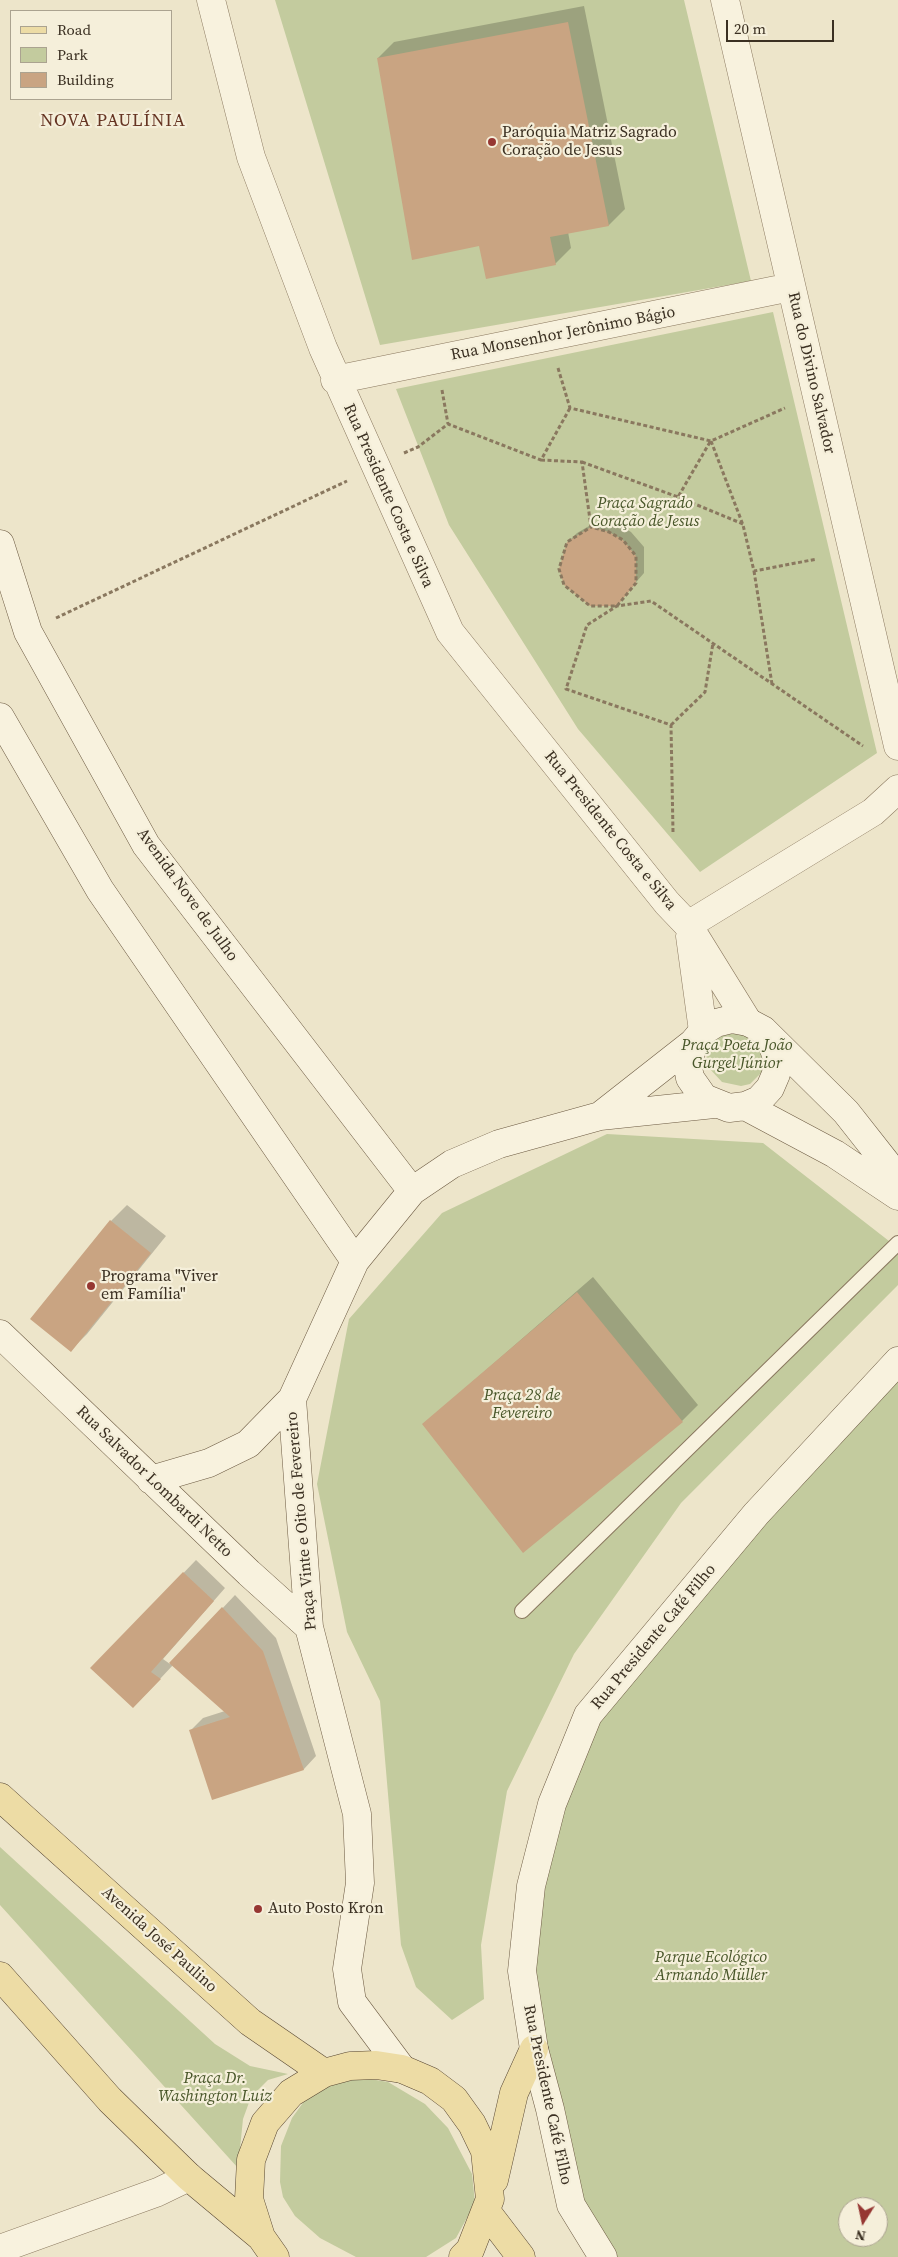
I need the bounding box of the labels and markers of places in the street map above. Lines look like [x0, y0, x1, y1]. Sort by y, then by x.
place label: Paróquia Matriz Sagrado Coração de Jesus [502, 123, 677, 161]
marker: Paróquia Matriz Sagrado Coração de Jesus [486, 136, 498, 148]
place label: Programa "Viver em Família" [101, 1267, 218, 1305]
marker: Programa "Viver em Família" [85, 1280, 97, 1292]
place label: Auto Posto Kron [268, 1899, 384, 1919]
marker: Auto Posto Kron [252, 1903, 264, 1915]

